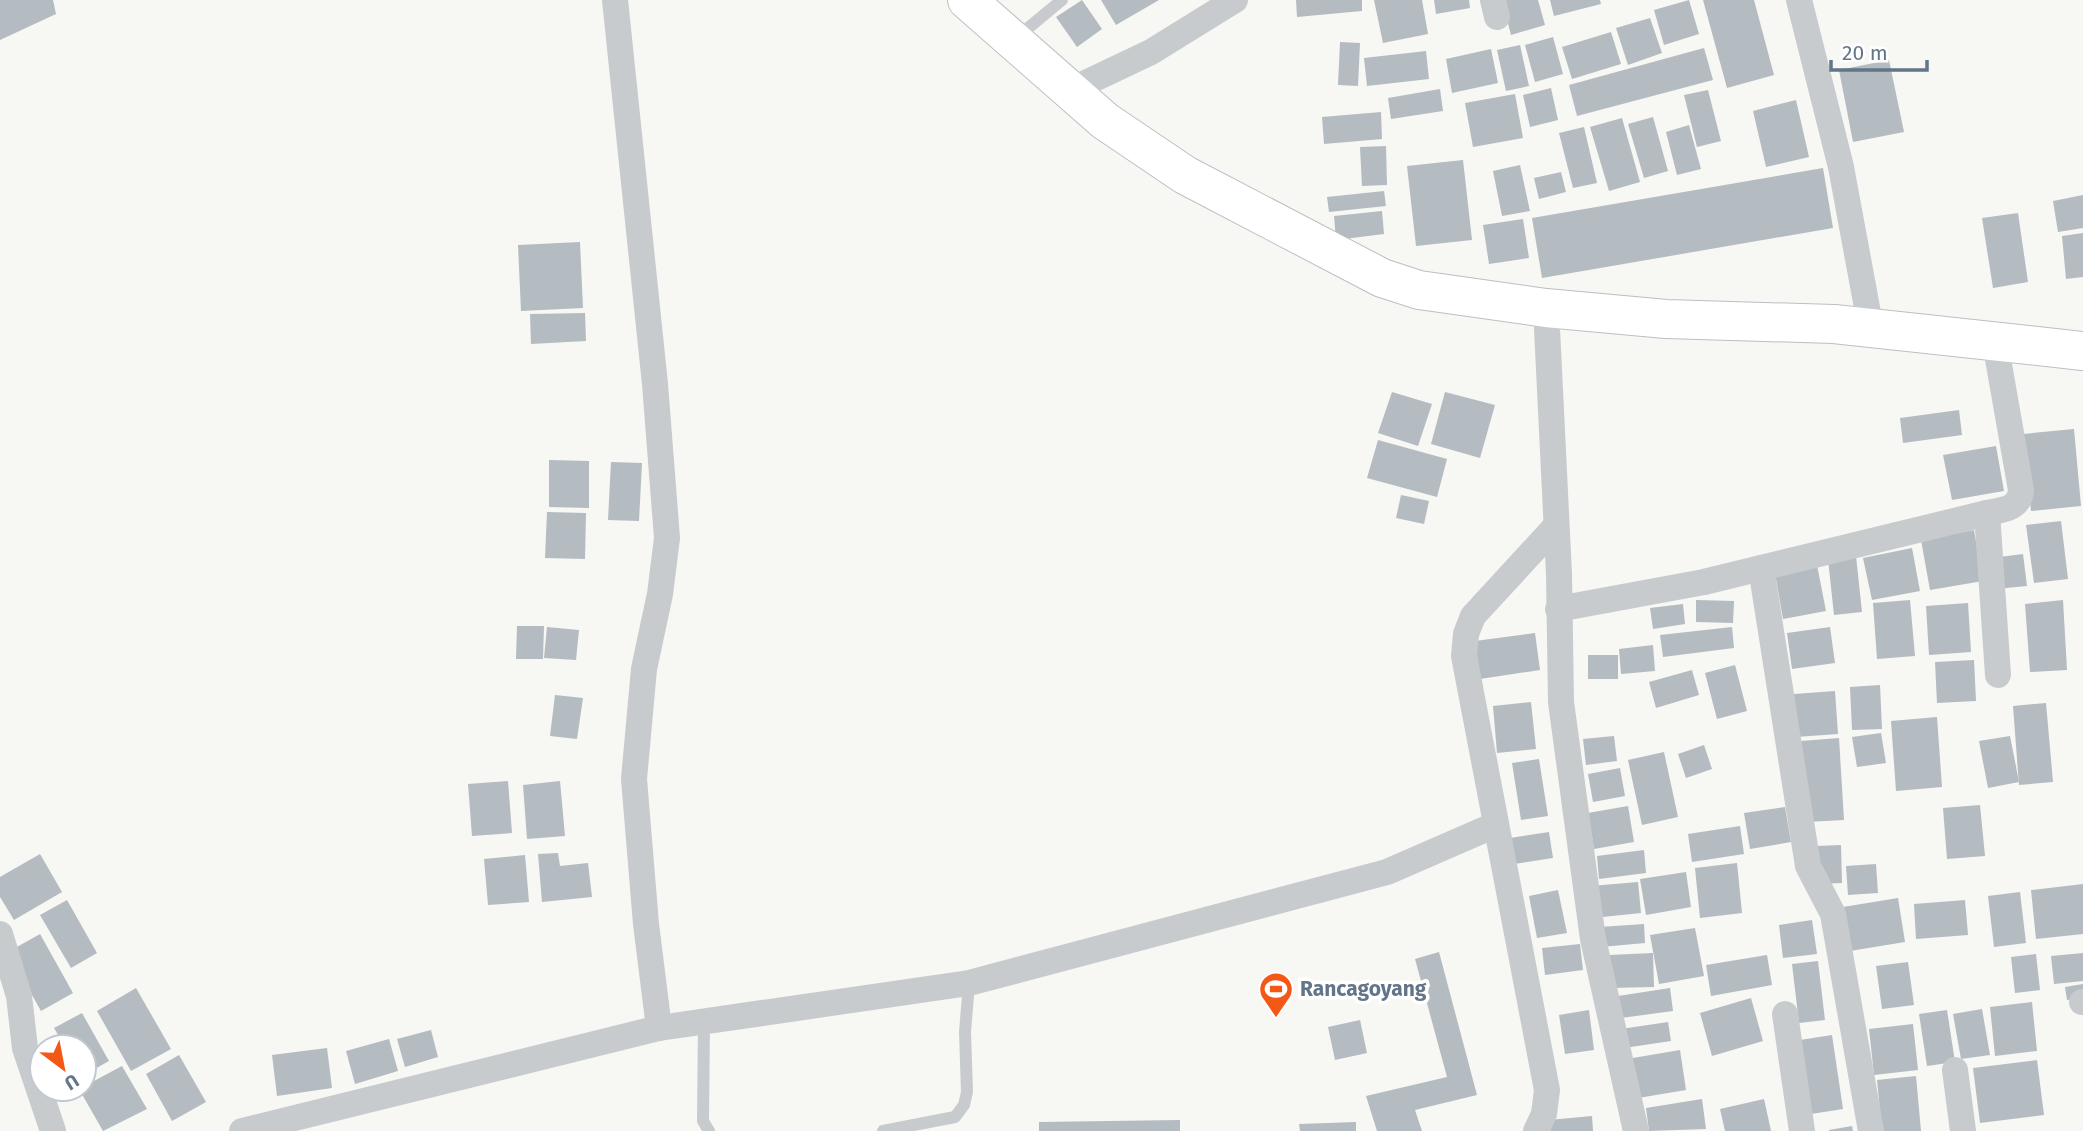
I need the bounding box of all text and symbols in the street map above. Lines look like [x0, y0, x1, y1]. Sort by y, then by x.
scale bar [1831, 28, 1927, 72]
text: 20 m [1842, 40, 1888, 66]
sports icon: Rancagoyang [1257, 970, 1295, 1019]
place label: Rancagoyang [1300, 976, 1427, 1002]
north arrow [28, 1033, 98, 1103]
text: U [60, 1069, 83, 1095]

